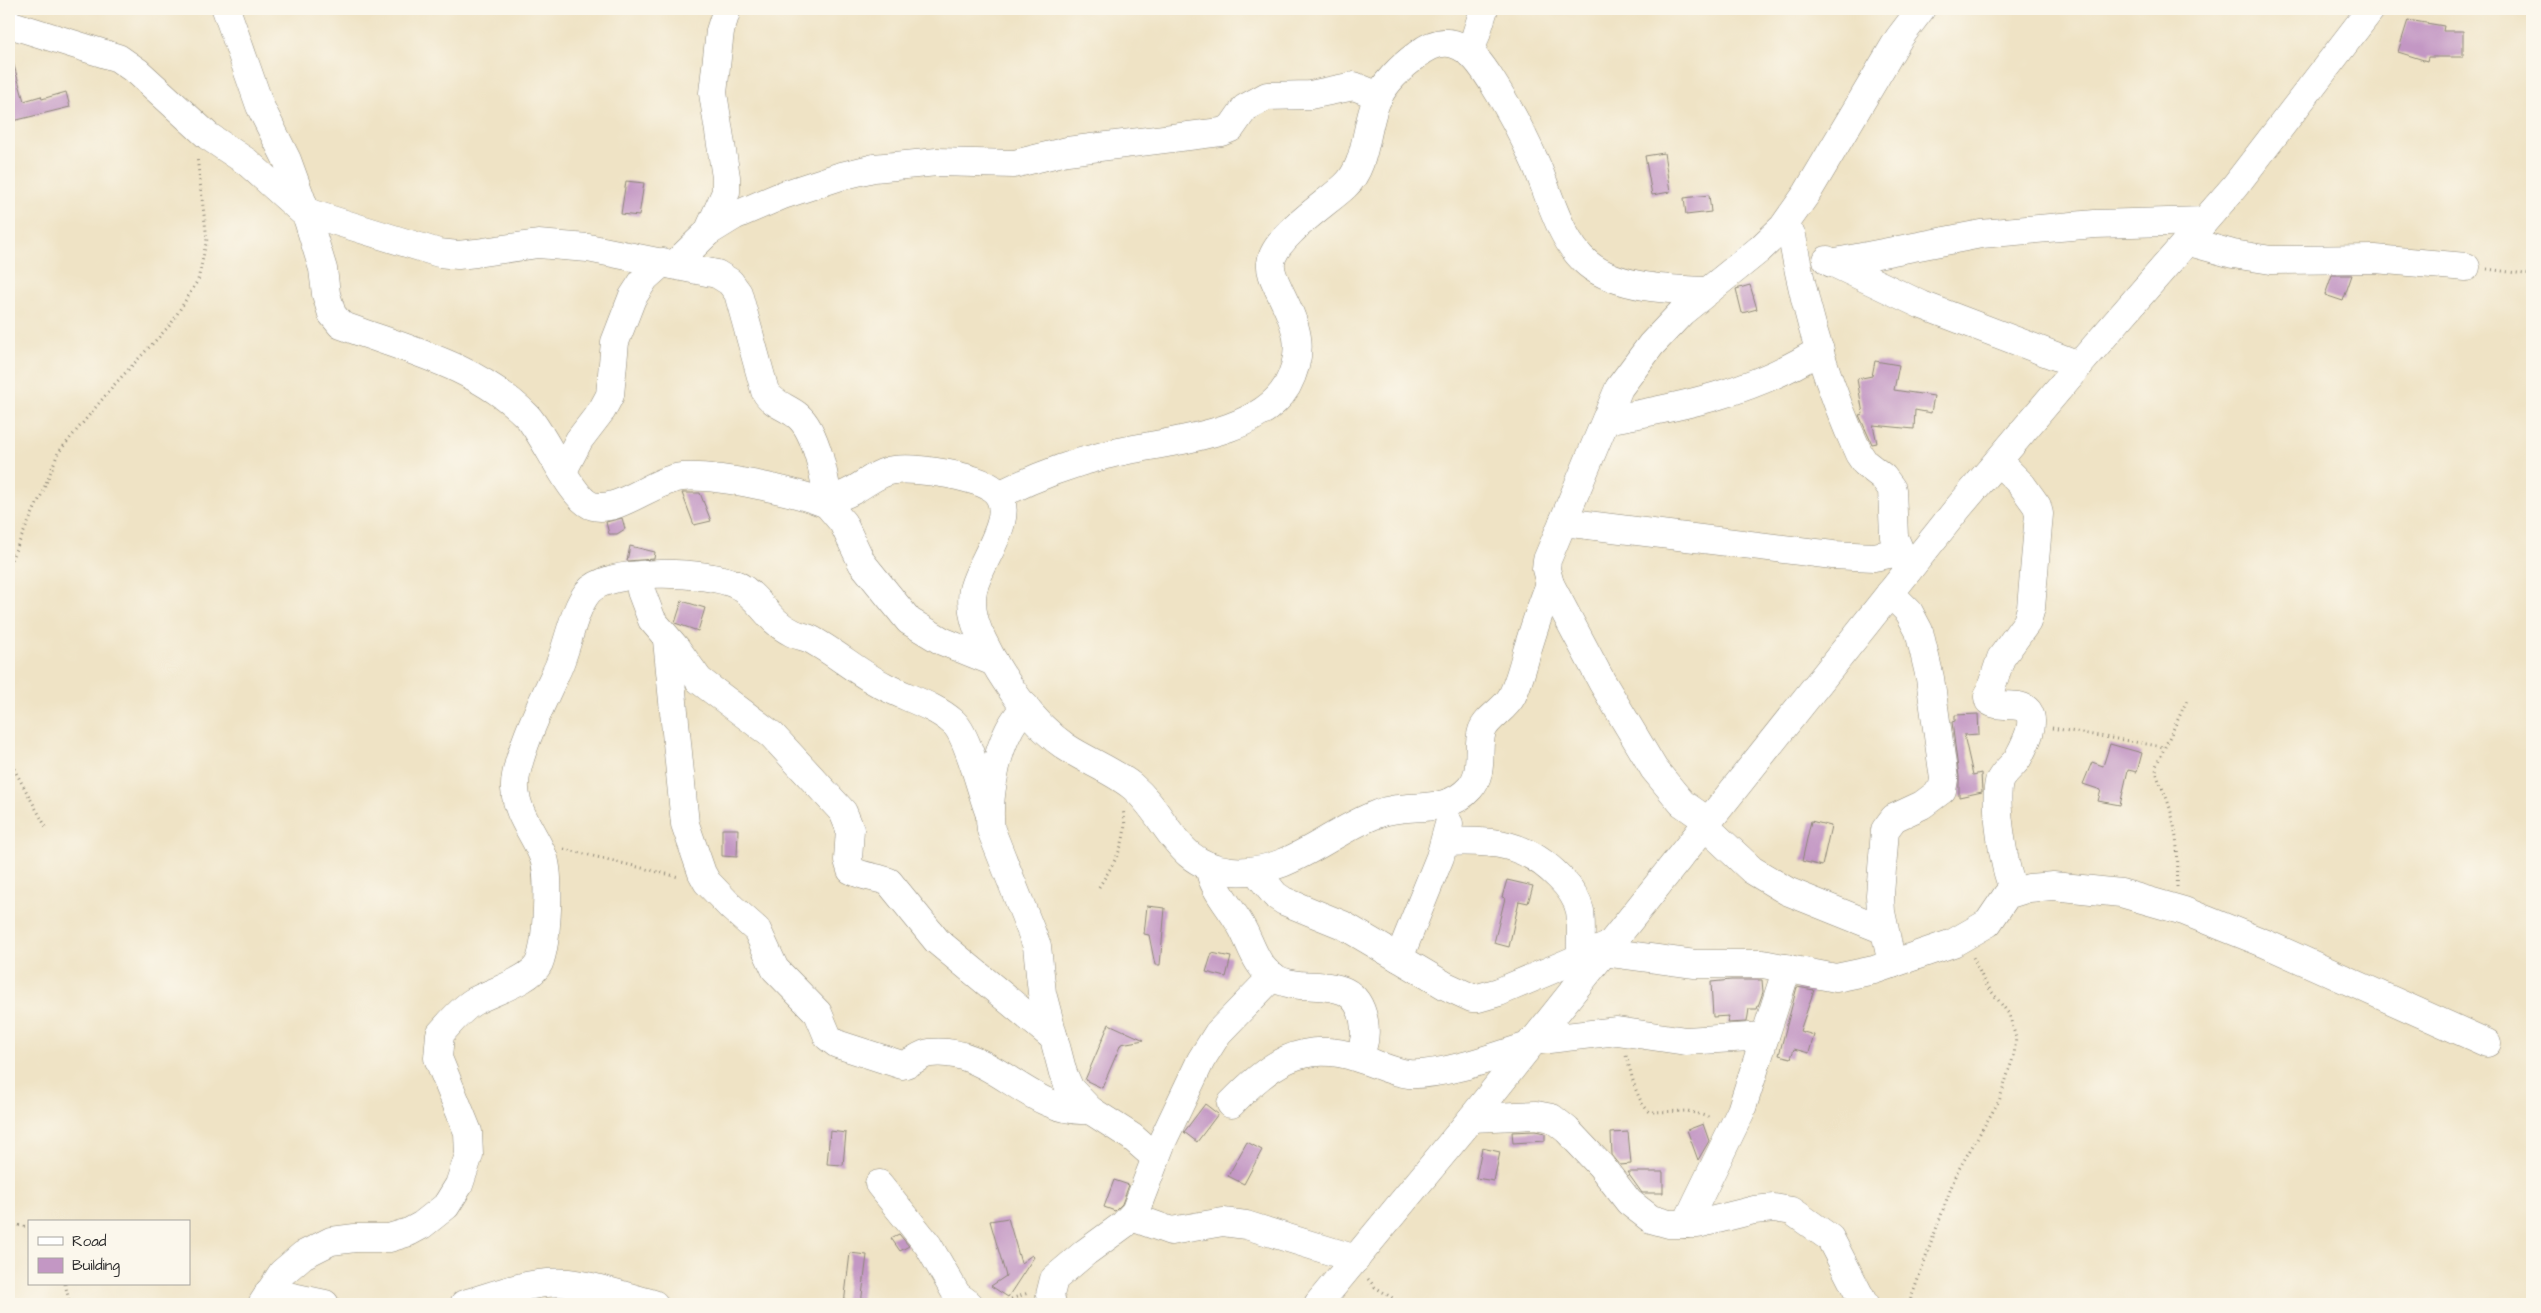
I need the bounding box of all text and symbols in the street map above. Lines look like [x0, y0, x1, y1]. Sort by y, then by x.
legend [28, 1220, 190, 1286]
text: Road [72, 1231, 107, 1252]
text: Building [72, 1255, 120, 1277]

